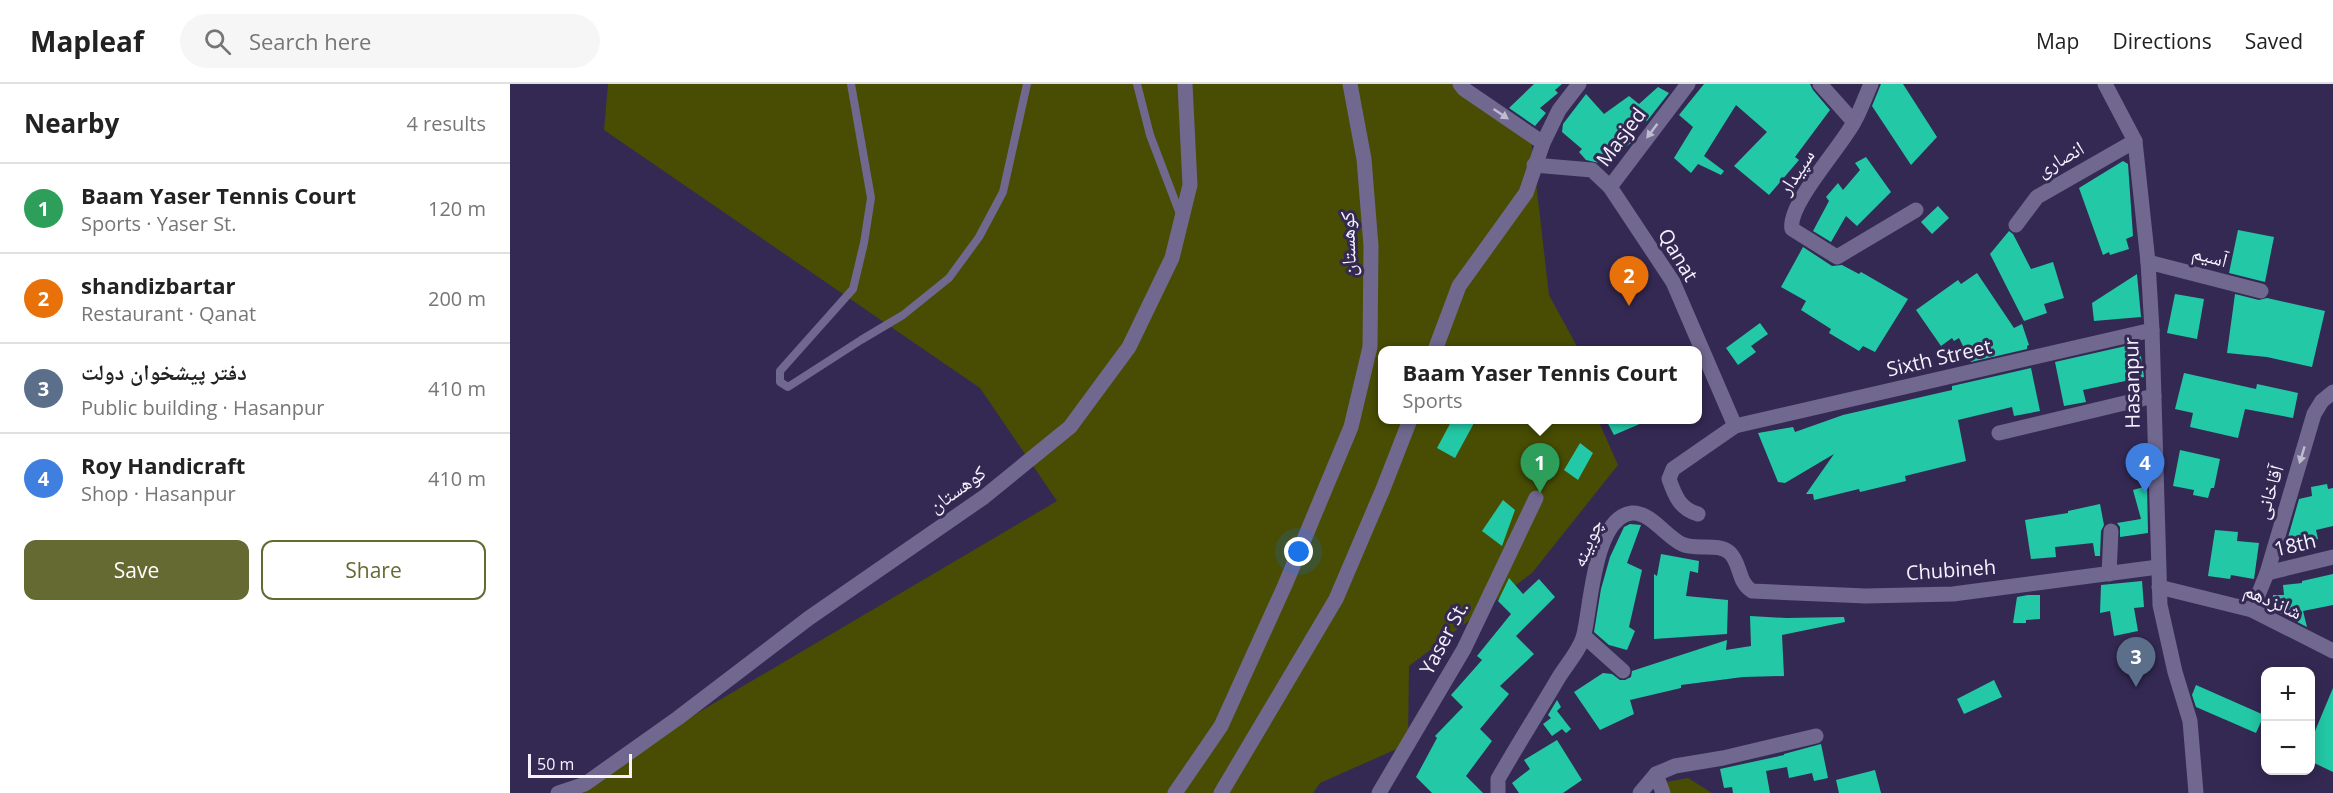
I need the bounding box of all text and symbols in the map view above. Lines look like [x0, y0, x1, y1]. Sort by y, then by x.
search box [180, 14, 600, 68]
text: Mapleaf [30, 22, 144, 60]
icon: search [201, 25, 234, 58]
text: Search here [249, 26, 371, 56]
text: Map [2036, 27, 2079, 55]
text: Directions [2112, 27, 2212, 55]
text: Saved [2245, 27, 2303, 55]
street label: Masjed [1590, 102, 1652, 172]
text: Nearby [24, 105, 119, 141]
one-way arrow [1492, 108, 1508, 120]
text: 4 results [406, 110, 486, 137]
one-way arrow [1647, 123, 1659, 138]
street label: انصاری [2031, 134, 2089, 183]
street label: سپیدار [1770, 144, 1820, 201]
text: Baam Yaser Tennis Court [81, 180, 356, 210]
text: 1 [38, 195, 49, 222]
text: 120 m [428, 195, 486, 222]
text: Sports · Yaser St. [81, 210, 237, 237]
street label: کوهستان [1333, 211, 1362, 277]
street label: Qanat [1652, 223, 1705, 286]
street label: آسیم [2189, 238, 2232, 274]
pin: 2 [1610, 256, 1648, 306]
text: shandizbartar [81, 270, 236, 300]
text: 2 [38, 285, 49, 312]
text: 200 m [428, 285, 486, 312]
text: Restaurant · Qanat [81, 300, 256, 327]
street label: Sixth Street [1884, 332, 1994, 383]
street label: Hasanpur [2117, 337, 2146, 429]
popup [1378, 346, 1702, 424]
text: دفتر پیشخوان دولت [81, 356, 247, 386]
text: Baam Yaser Tennis Court [1403, 357, 1678, 387]
text: 3 [38, 375, 49, 402]
text: 410 m [428, 375, 486, 402]
text: Sports [1403, 387, 1463, 414]
text: Public building · Hasanpur [81, 394, 325, 421]
pin: 1 [1520, 444, 1560, 493]
pin: 4 [2126, 444, 2164, 493]
one-way arrow [2297, 446, 2306, 464]
text: Roy Handicraft [81, 450, 245, 480]
street label: کوهستان [922, 459, 991, 519]
street label: آقاخانی [2248, 461, 2290, 522]
text: 4 [38, 465, 49, 492]
text: 410 m [428, 465, 486, 492]
text: Shop · Hasanpur [81, 480, 236, 507]
street label: چوبینه [1564, 514, 1609, 571]
street label: 18th [2271, 527, 2319, 562]
your location [1284, 537, 1313, 566]
button: Save [24, 540, 249, 600]
button: Share [261, 540, 486, 600]
street label: Chubineh [1905, 553, 1997, 586]
street label: شانزدهم [2240, 576, 2306, 626]
street label: Yaser St. [1413, 596, 1474, 679]
pin: 3 [2116, 638, 2156, 687]
map controls [2261, 667, 2315, 775]
button: + [2261, 667, 2315, 721]
button: − [2261, 721, 2315, 775]
scale bar [528, 751, 632, 778]
text: 50 m [537, 753, 574, 775]

